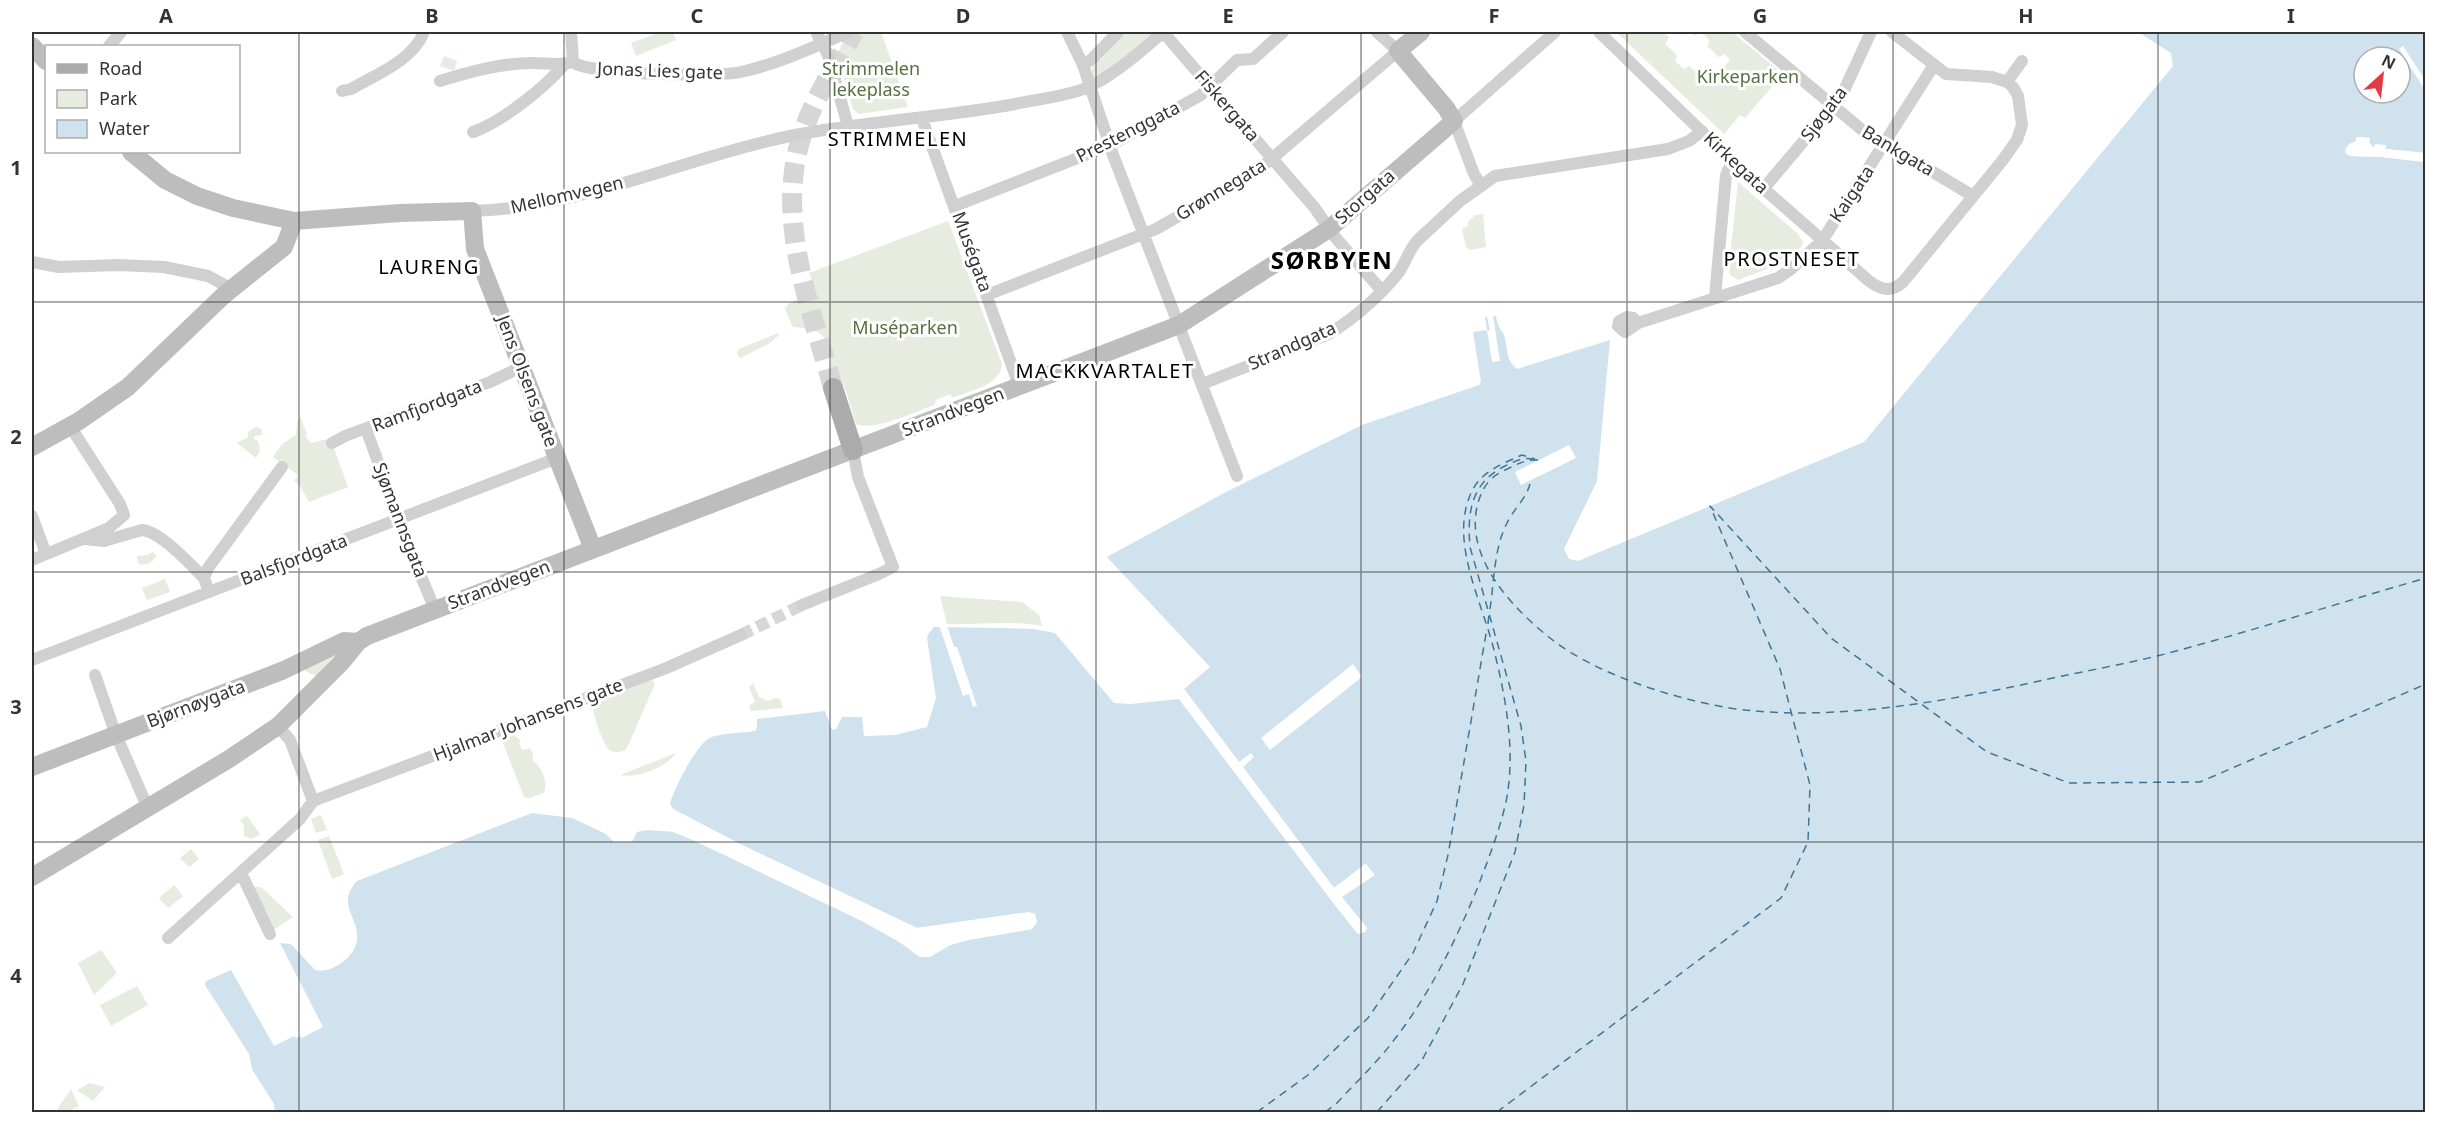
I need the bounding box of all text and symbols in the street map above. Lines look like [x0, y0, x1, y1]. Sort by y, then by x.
text: A [159, 2, 173, 29]
text: B [425, 2, 439, 29]
text: C [691, 2, 704, 29]
text: D [956, 2, 970, 29]
text: E [1222, 2, 1234, 29]
text: F [1489, 2, 1499, 29]
text: G [1753, 2, 1767, 29]
text: H [2018, 2, 2034, 29]
text: I [2287, 2, 2295, 29]
legend [45, 45, 240, 153]
north arrow [2352, 45, 2412, 105]
text: N [2378, 49, 2400, 74]
text: Road [99, 56, 142, 80]
street label: Jonas Lies gate [595, 56, 723, 84]
park label: Strimmelen lekeplass [822, 56, 920, 101]
street label: Fiskergata [1190, 64, 1265, 146]
park label: Kirkeparken [1697, 64, 1799, 88]
street label: Sjøgata [1795, 81, 1852, 146]
text: Park [99, 86, 137, 110]
street label: Prestenggata [1072, 95, 1183, 168]
text: Water [99, 116, 150, 140]
street label: Bankgata [1858, 119, 1939, 181]
district label: STRIMMELEN [828, 125, 968, 152]
street label: Kirkegata [1699, 126, 1774, 199]
street label: Grønnegata [1171, 153, 1270, 225]
text: 1 [10, 154, 22, 181]
street label: Kaigata [1823, 160, 1879, 227]
street label: Storgata [1329, 163, 1399, 229]
street label: Mellomvegen [508, 169, 626, 219]
street label: Muségata [947, 208, 999, 295]
district label: SØRBYEN [1271, 243, 1393, 276]
district label: PROSTNESET [1724, 245, 1860, 272]
district label: LAURENG [378, 253, 480, 280]
street label: Jens Olsens gate [491, 309, 564, 450]
park label: Muséparken [852, 315, 958, 339]
street label: Strandgata [1244, 315, 1339, 375]
district label: MACKKVARTALET [1015, 357, 1195, 384]
street label: Ramfjordgata [368, 373, 485, 437]
street label: Strandvegen [898, 381, 1007, 442]
text: 2 [10, 423, 22, 450]
street label: Sjømannsgata [368, 459, 434, 580]
street label: Balsfjordgata [237, 528, 351, 590]
street label: Strandvegen [444, 554, 553, 615]
street label: Hjalmar Johansens gate [430, 672, 626, 766]
street label: Bjørnøygata [143, 673, 248, 733]
text: 3 [10, 693, 22, 720]
text: 4 [10, 962, 22, 989]

